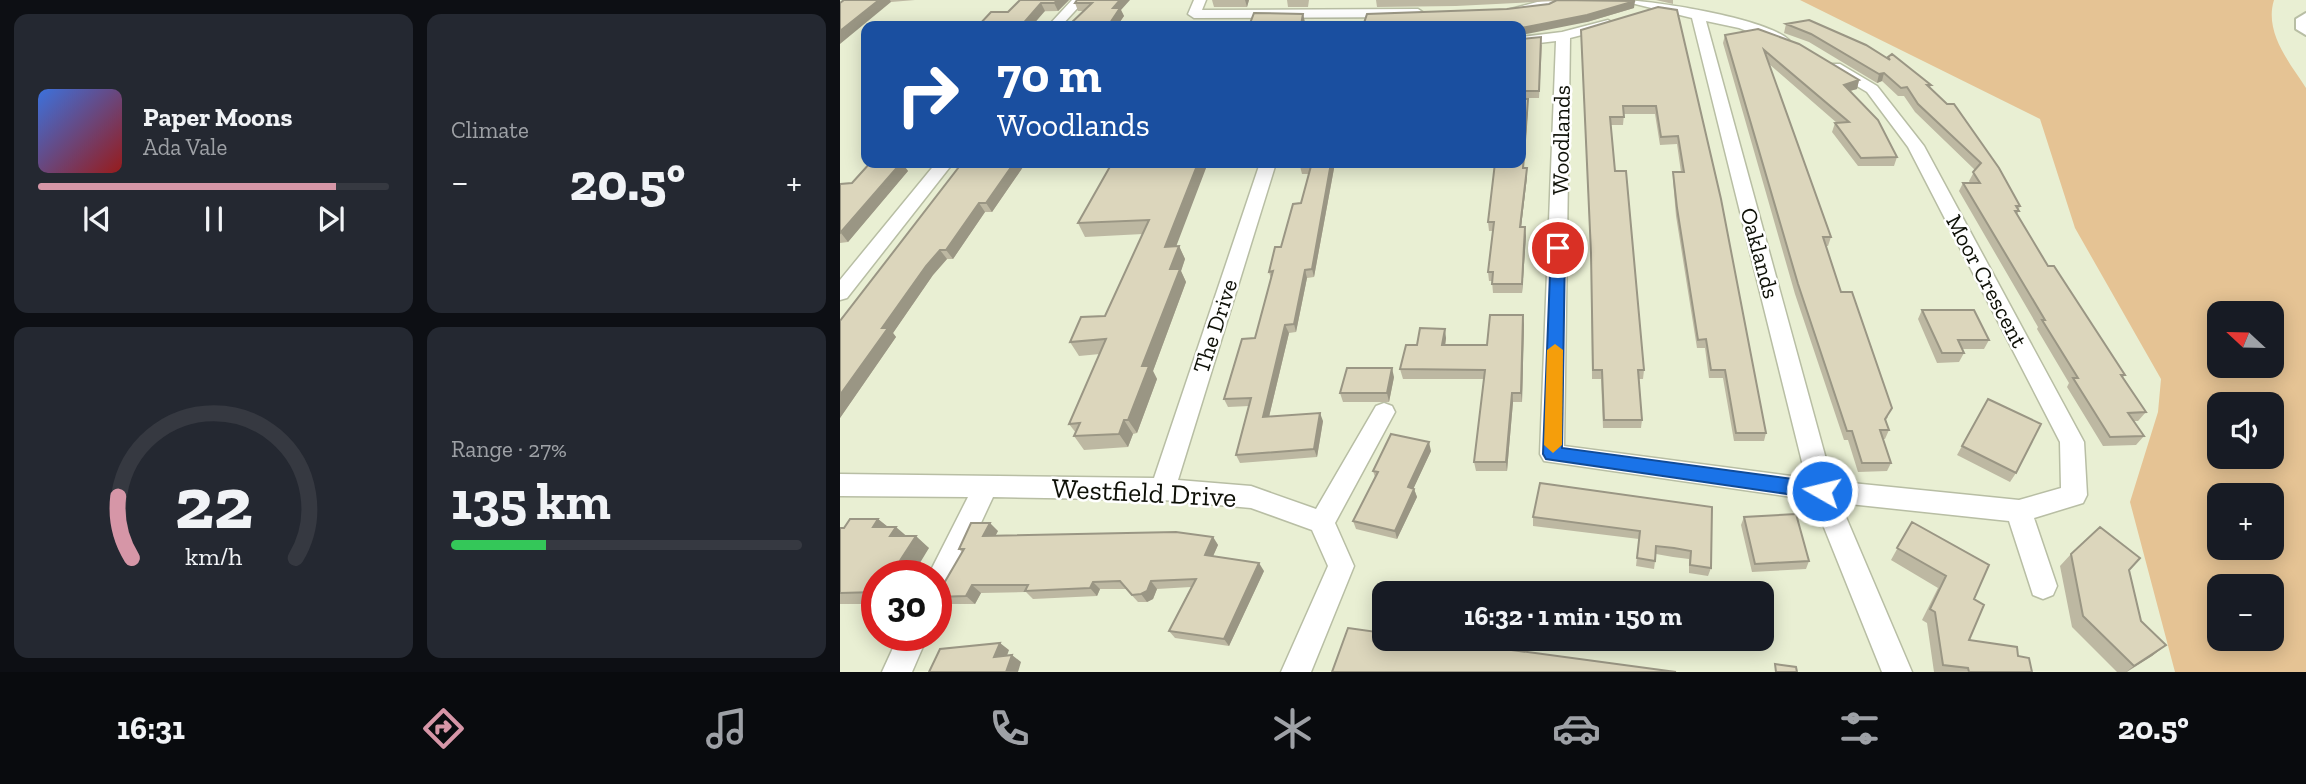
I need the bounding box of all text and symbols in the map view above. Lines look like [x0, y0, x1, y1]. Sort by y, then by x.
text: 70 m [997, 46, 1102, 105]
icon: right [882, 49, 973, 140]
street label: Woodlands [1546, 85, 1576, 195]
text: Paper Moons [143, 101, 292, 133]
text: Woodlands [997, 106, 1150, 144]
text: Climate [451, 116, 529, 144]
text: Ada Vale [143, 133, 227, 161]
text: 20.5° [570, 151, 685, 213]
text: − [451, 159, 469, 205]
text: + [786, 159, 802, 205]
icon: previous [78, 200, 116, 238]
icon: pause [195, 200, 233, 238]
icon: next [312, 200, 350, 238]
street label: Oaklands [1734, 205, 1786, 301]
street label: Moor Crescent [1940, 210, 2034, 353]
pin [1528, 218, 1588, 278]
icon: arrive [1539, 229, 1577, 267]
street label: The Drive [1187, 275, 1243, 377]
north arrow [2207, 301, 2284, 378]
map controls [2207, 301, 2284, 651]
button: sound [2207, 392, 2284, 469]
text: Range · 27% [451, 435, 567, 463]
position arrow [1785, 454, 1859, 528]
text: 22 [174, 460, 253, 548]
text: 135 km [451, 470, 611, 532]
street label: Westfield Drive [1051, 471, 1237, 514]
button: + [2207, 483, 2284, 560]
text: km/h [185, 541, 242, 571]
speed limit sign: 30 [861, 560, 952, 651]
button: − [2207, 574, 2284, 651]
text: 16:32 · 1 min · 150 m [1464, 600, 1682, 632]
icon: directions [419, 704, 468, 753]
icon: music [702, 704, 751, 753]
icon: phone [985, 704, 1034, 753]
icon: climate [1268, 704, 1317, 753]
icon: car [1552, 704, 1601, 753]
icon: filters [1835, 704, 1884, 753]
text: 16:31 [117, 709, 185, 747]
text: 20.5° [2118, 709, 2189, 747]

